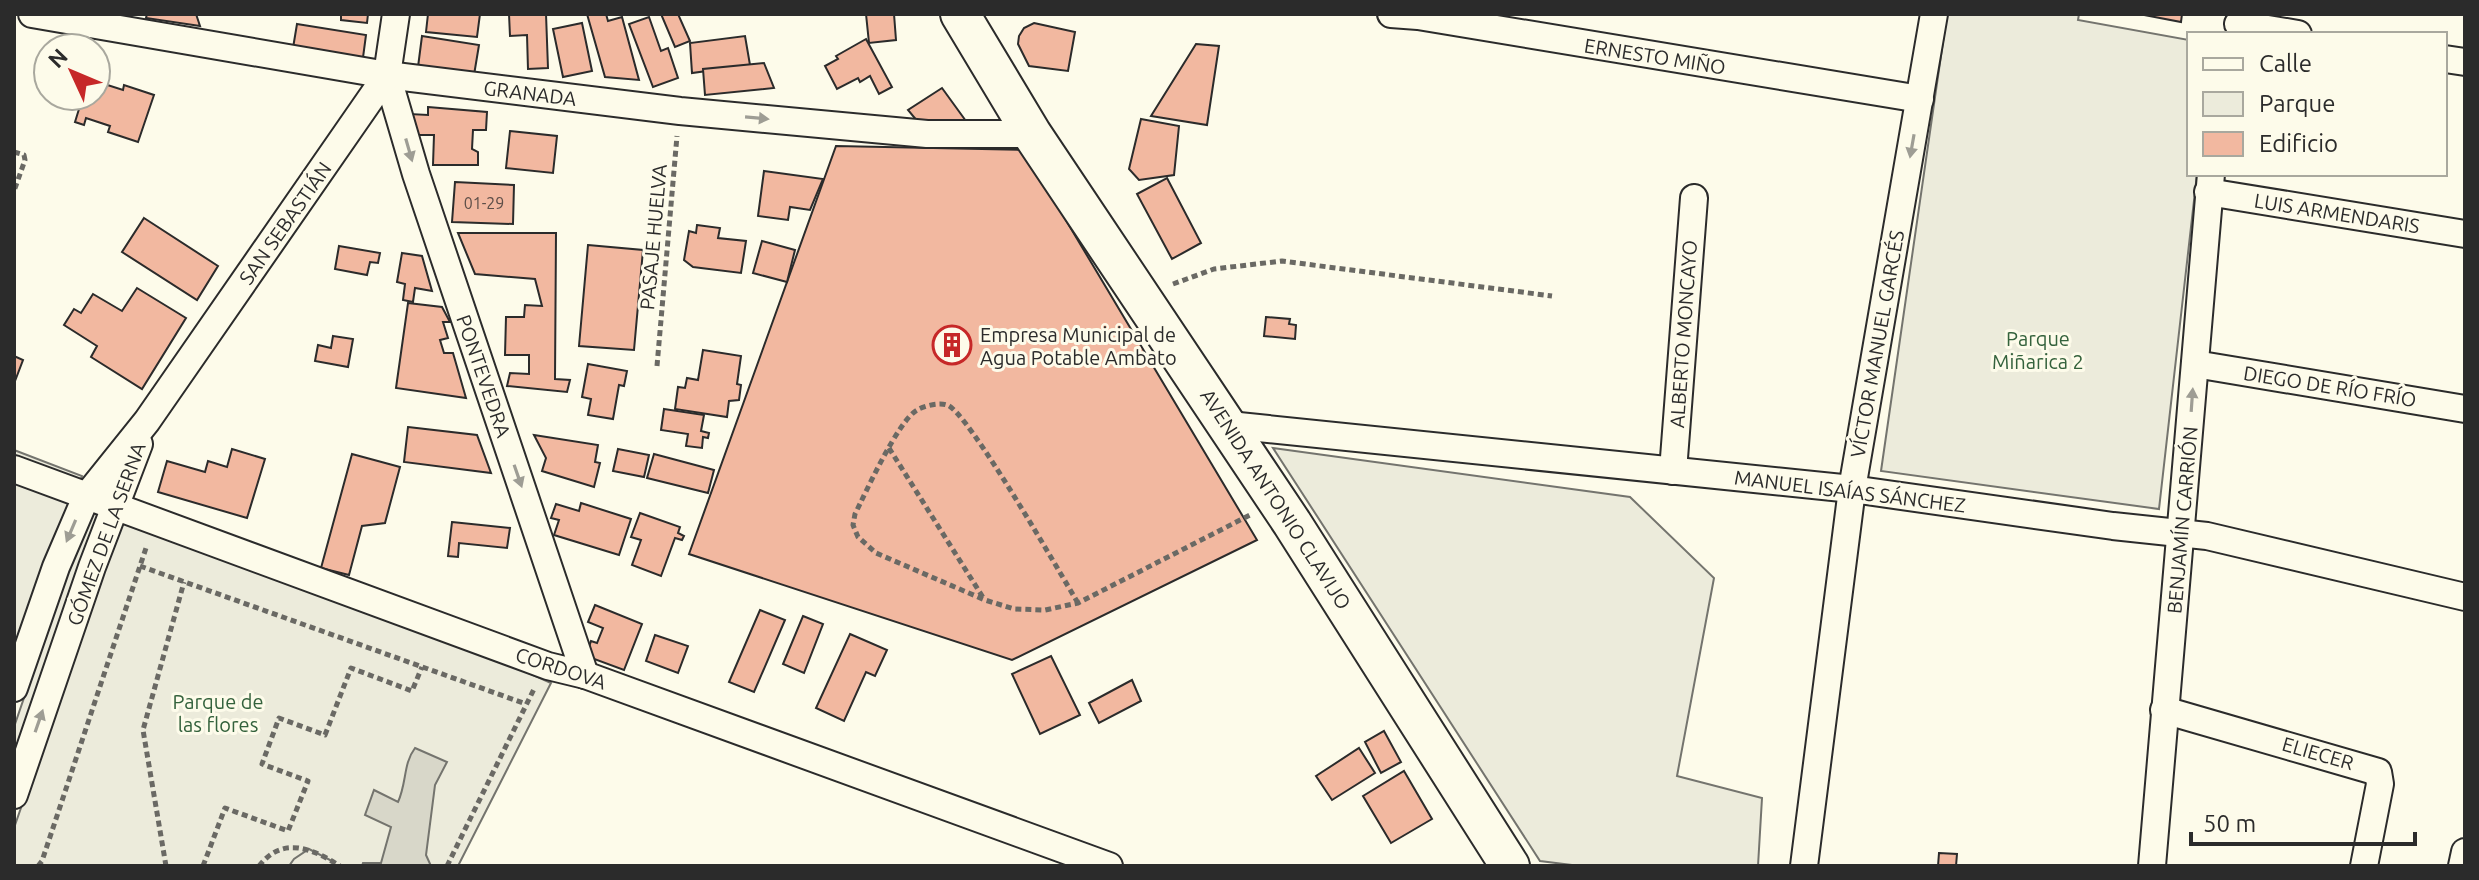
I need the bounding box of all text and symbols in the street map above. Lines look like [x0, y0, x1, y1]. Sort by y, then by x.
north arrow [32, 32, 112, 112]
legend [2187, 32, 2447, 176]
street label: ERNESTO MIÑO [1583, 33, 1727, 79]
text: N [43, 43, 72, 72]
text: Calle [2259, 50, 2312, 77]
street label: GRANADA [482, 76, 578, 110]
text: Parque [2259, 90, 2336, 117]
one-way arrow [745, 112, 770, 125]
text: Edificio [2259, 130, 2338, 157]
one-way arrow [1905, 134, 1917, 159]
one-way arrow [403, 139, 416, 163]
street label: SAN SEBASTIÁN [234, 157, 336, 289]
street label: PASAJE HUELVA [635, 163, 671, 311]
street label: LUIS ARMENDARIS [2253, 189, 2421, 237]
house number: 01-29 [464, 194, 504, 212]
street label: VÍCTOR MANUEL GARCÉS [1846, 228, 1908, 460]
street label: ALBERTO MONCAYO [1665, 239, 1701, 429]
street label: PONTEVEDRA [452, 312, 516, 440]
place label: Empresa Municipal de Agua Potable Ambato [980, 323, 1177, 369]
building icon: Empresa Municipal de Agua Potable Ambato [931, 324, 973, 366]
park label: Parque Miñarica 2 [1992, 327, 2084, 373]
street label: DIEGO DE RÍO FRÍO [2242, 361, 2418, 411]
street label: AVENIDA ANTONIO CLAVIJO [1196, 385, 1356, 613]
one-way arrow [2186, 387, 2199, 412]
street label: BENJAMÍN CARRIÓN [2162, 425, 2202, 615]
street label: GÓMEZ DE LA SERNA [62, 439, 150, 629]
one-way arrow [512, 465, 524, 489]
street label: MANUEL ISAÍAS SÁNCHEZ [1733, 465, 1967, 517]
one-way arrow [65, 519, 78, 543]
street label: CORDOVA [513, 643, 609, 693]
park label: Parque de las flores [172, 690, 264, 736]
one-way arrow [34, 709, 46, 733]
street label: ELIECER [2280, 732, 2356, 774]
scale bar [2191, 796, 2415, 846]
text: 50 m [2203, 810, 2256, 837]

